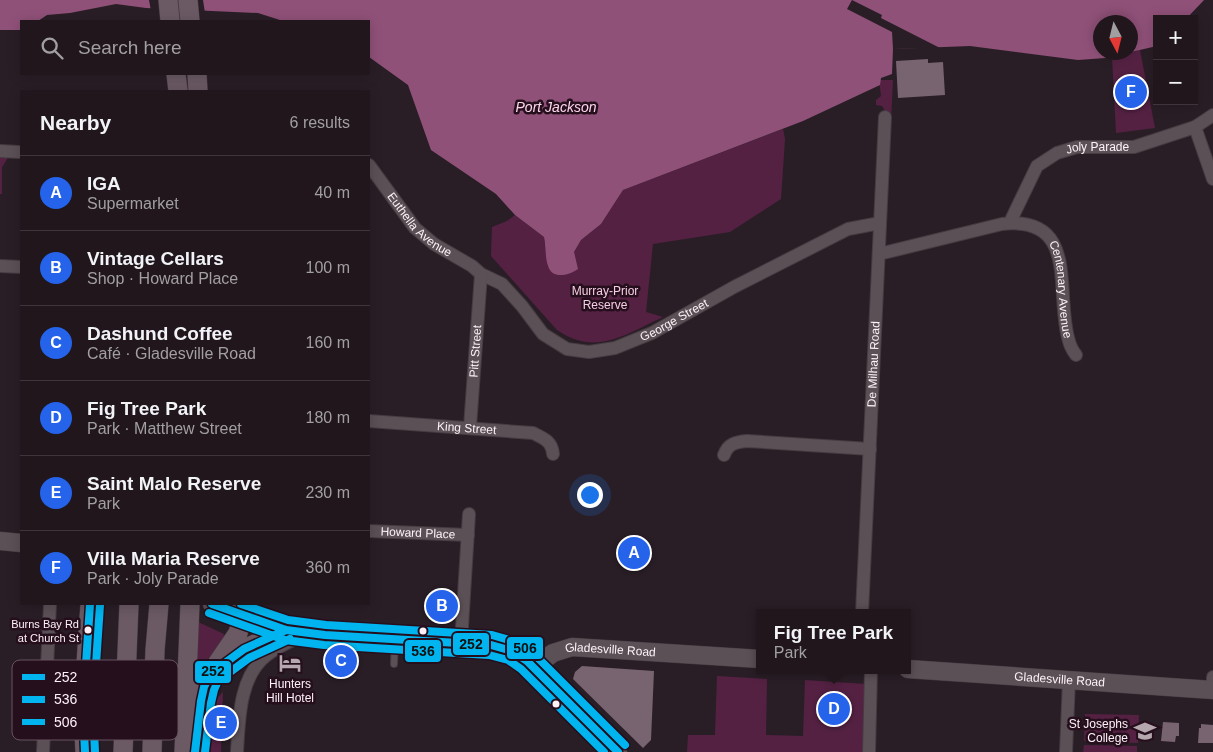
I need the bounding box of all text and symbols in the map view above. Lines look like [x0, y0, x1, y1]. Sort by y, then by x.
north arrow [1093, 15, 1138, 60]
map controls [1153, 15, 1198, 105]
button: + [1153, 15, 1198, 60]
search box [20, 20, 370, 75]
icon: search [38, 34, 66, 62]
text: Search here [78, 37, 182, 58]
button: − [1153, 60, 1198, 105]
pin: F [1115, 73, 1147, 111]
water label: Port Jackson [516, 99, 597, 115]
text: Nearby [40, 111, 111, 134]
text: 6 results [290, 114, 350, 131]
street label: Joly Parade [1064, 140, 1130, 157]
text: IGA [87, 173, 121, 194]
text: A [50, 184, 62, 201]
text: 40 m [314, 184, 350, 201]
street label: Euthella Avenue [384, 190, 455, 260]
text: Supermarket [87, 195, 179, 212]
street label: Centenary Avenue [1046, 238, 1075, 340]
text: Vintage Cellars [87, 248, 224, 269]
text: B [50, 259, 62, 276]
text: 100 m [306, 259, 350, 276]
text: Shop · Howard Place [87, 270, 238, 287]
park label: Murray-Prior Reserve [572, 284, 638, 312]
street label: George Street [638, 296, 711, 344]
street label: De Milhau Road [865, 321, 883, 408]
text: Dashund Coffee [87, 323, 233, 344]
street label: Pitt Street [467, 324, 484, 378]
text: C [50, 334, 62, 351]
text: 160 m [306, 334, 350, 351]
text: Café · Gladesville Road [87, 345, 256, 362]
text: Fig Tree Park [87, 398, 206, 419]
text: D [50, 409, 62, 426]
text: 180 m [306, 409, 350, 426]
street label: King Street [437, 419, 498, 437]
text: Park · Matthew Street [87, 420, 242, 437]
text: Saint Malo Reserve [87, 473, 261, 494]
your location [577, 482, 603, 508]
text: E [51, 484, 61, 501]
text: 230 m [306, 484, 350, 501]
text: Park [87, 495, 120, 512]
street label: Howard Place [380, 524, 456, 541]
pin: A [618, 534, 650, 572]
text: Villa Maria Reserve [87, 548, 260, 569]
text: F [51, 559, 61, 576]
text: 360 m [306, 559, 350, 576]
text: Park · Joly Parade [87, 570, 219, 587]
pin: B [426, 587, 458, 625]
popup [756, 609, 911, 674]
place label: Burns Bay Rd at Church St [11, 618, 79, 644]
text: Fig Tree Park [774, 622, 893, 643]
marker: Burns Bay Rd at Church St [83, 625, 93, 635]
unlabelled marker [418, 626, 428, 636]
line badge: 252 [452, 632, 490, 656]
text: 252 [459, 636, 483, 652]
line badge: 506 [506, 636, 544, 660]
line badge: 536 [404, 639, 442, 663]
text: 506 [513, 640, 537, 656]
street label: Gladesville Road [563, 640, 656, 659]
pin: C [325, 642, 357, 680]
text: 536 [411, 643, 435, 659]
text: Park [774, 644, 807, 661]
hotel icon: Hunters Hill Hotel [277, 650, 303, 676]
legend [12, 660, 178, 740]
line badge: 252 [194, 660, 232, 684]
text: 252 [201, 663, 225, 679]
text: 252 [54, 669, 78, 685]
street label: Gladesville Road [1014, 669, 1105, 690]
place label: Hunters Hill Hotel [266, 677, 314, 705]
pin: D [818, 690, 850, 728]
text: 536 [54, 691, 78, 707]
unlabelled marker [551, 699, 561, 709]
pin: E [205, 704, 237, 742]
text: 506 [54, 714, 78, 730]
place label: St Josephs College [1069, 717, 1128, 745]
school or university icon: St Josephs College [1132, 718, 1158, 744]

